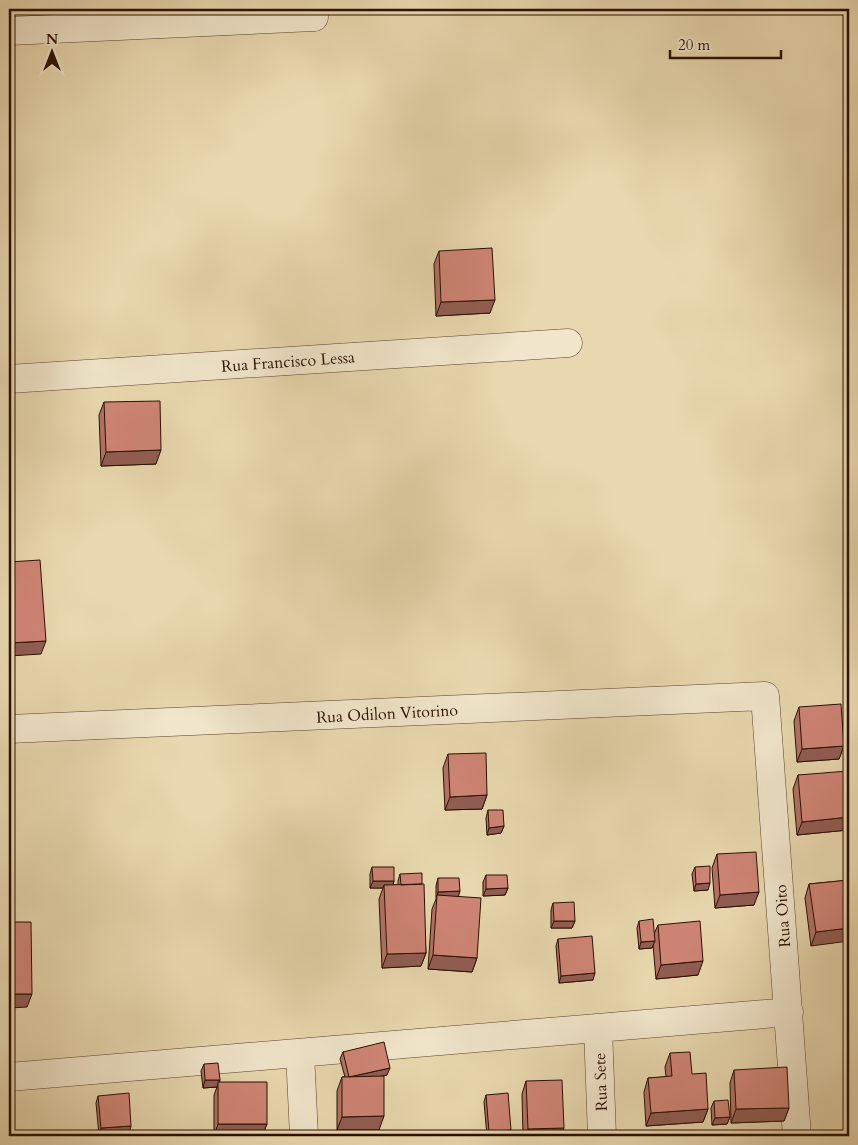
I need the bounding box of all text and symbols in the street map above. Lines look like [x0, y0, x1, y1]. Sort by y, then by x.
north arrow [28, 28, 78, 78]
scale bar [670, 28, 782, 60]
text: N [46, 30, 58, 49]
text: 20 m [678, 35, 710, 55]
street label: Rua Francisco Lessa [220, 346, 356, 378]
street label: Rua Odilon Vitorino [316, 699, 459, 729]
street label: Rua Oito [770, 883, 796, 948]
street label: Rua Sete [589, 1052, 613, 1112]

